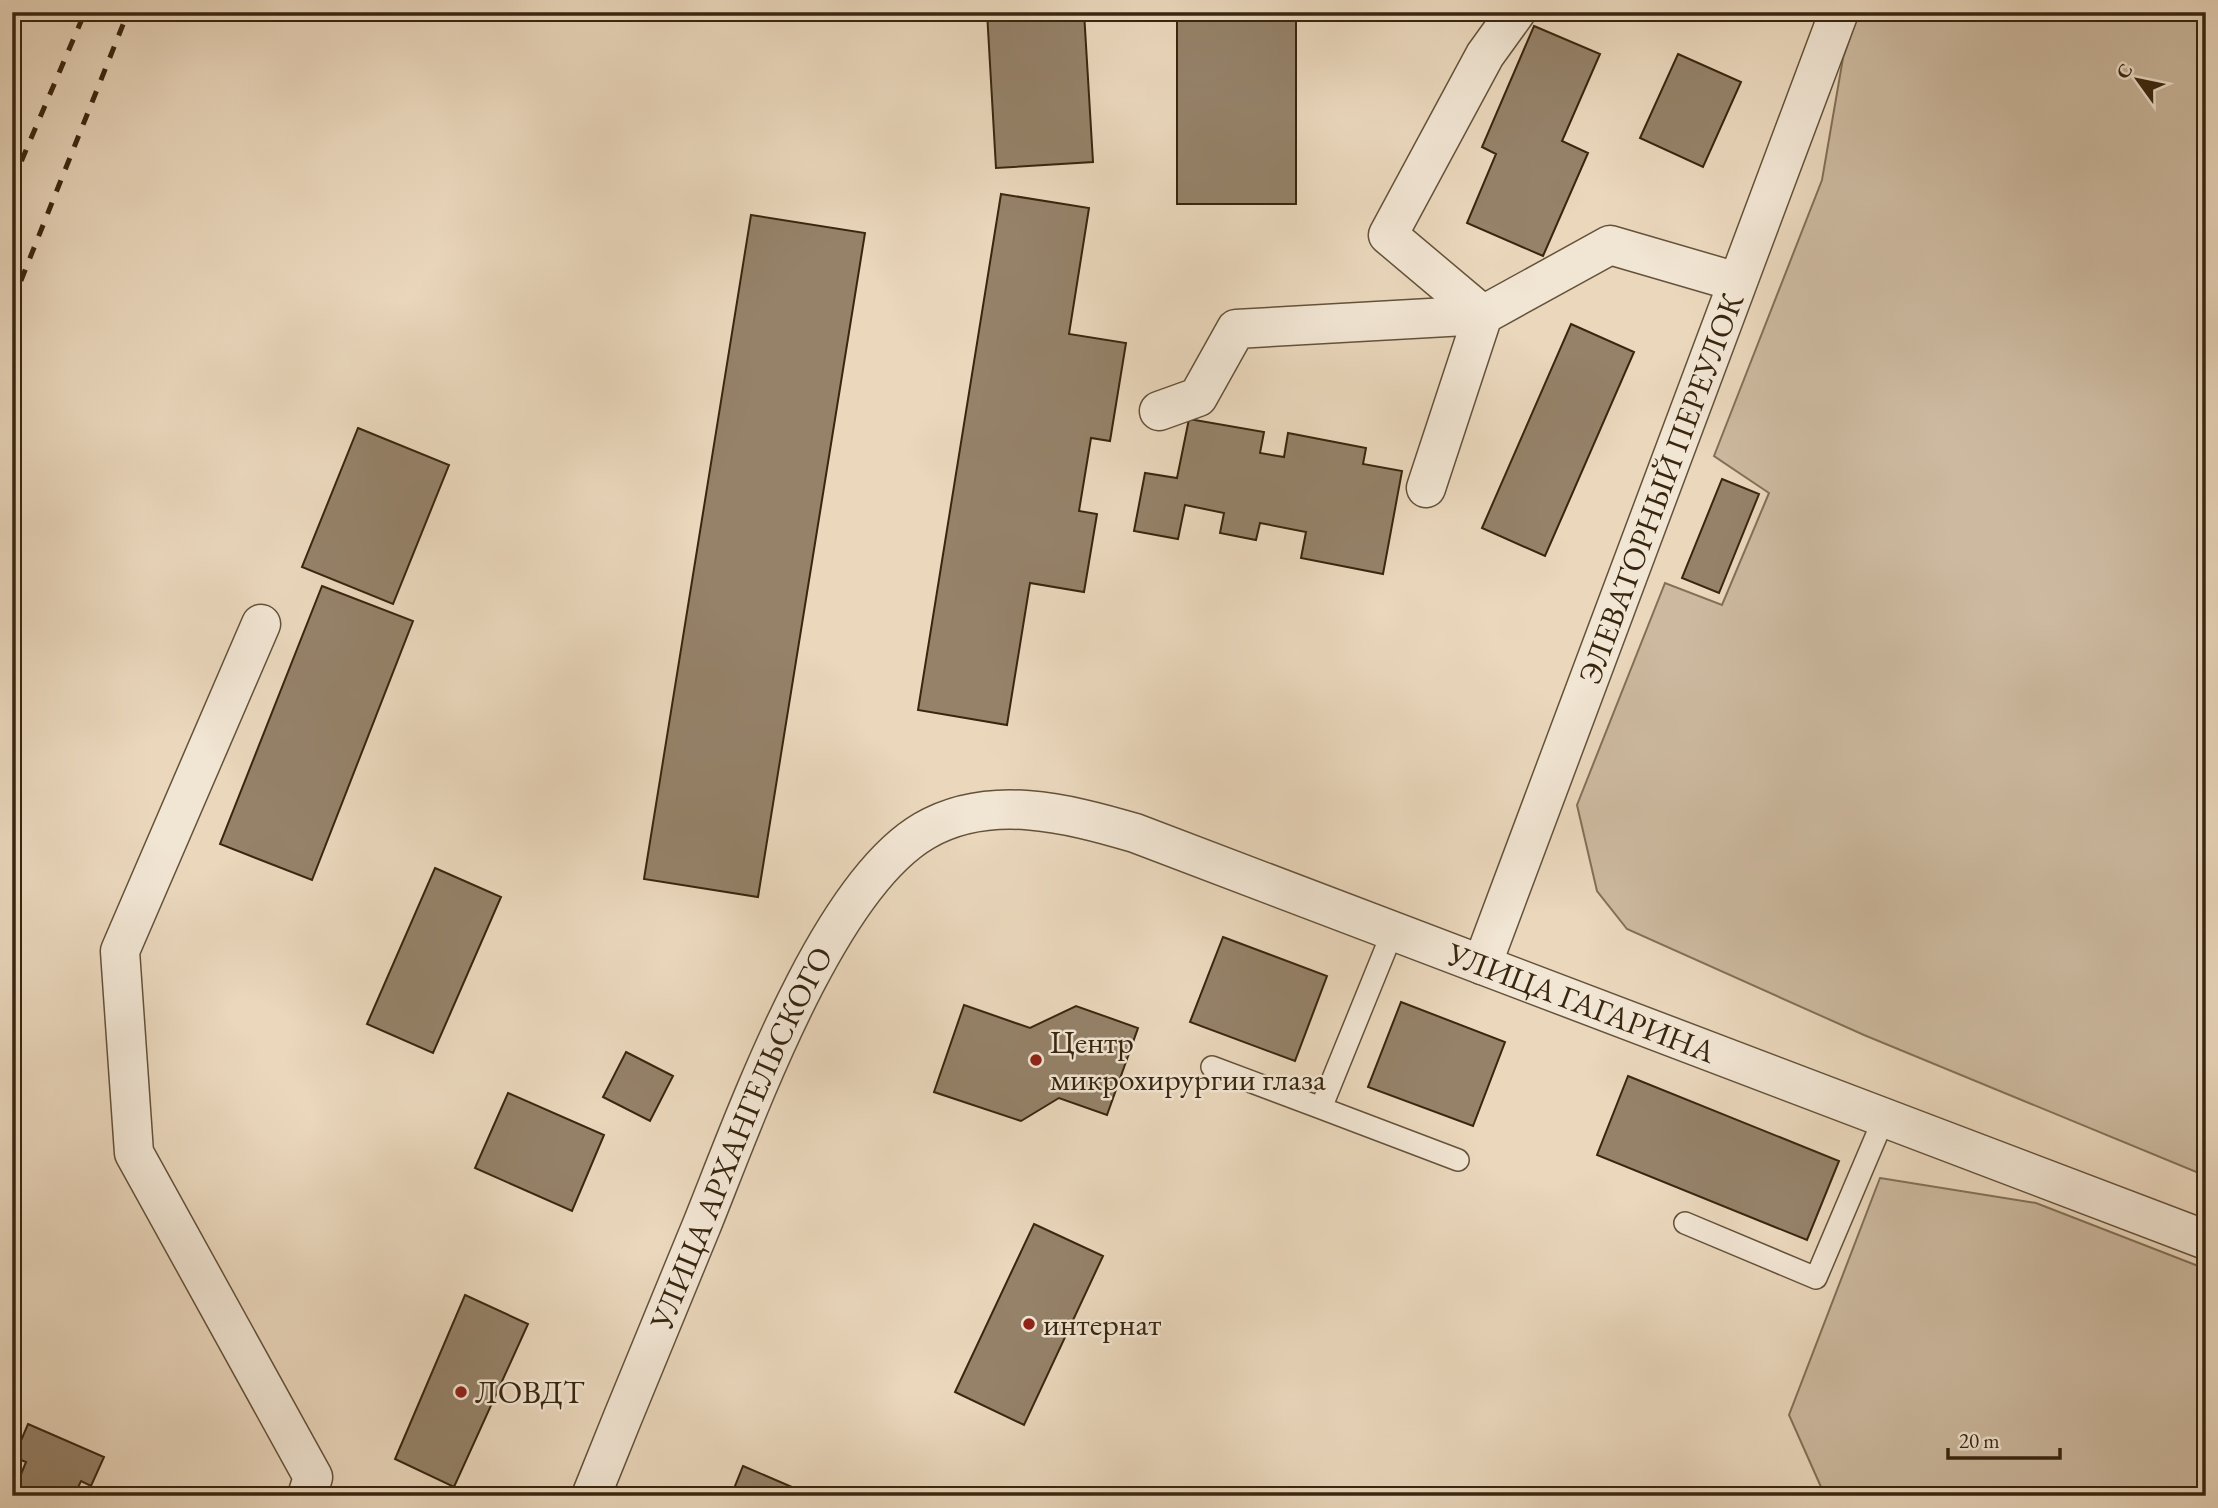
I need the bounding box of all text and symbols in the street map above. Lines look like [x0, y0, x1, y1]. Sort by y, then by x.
north arrow [2102, 46, 2172, 116]
text: С [2110, 59, 2138, 83]
street label: ЭЛЕВАТОРНЫЙ ПЕРЕУЛОК [1568, 286, 1753, 690]
street label: УЛИЦА ГАГАРИНА [1441, 932, 1722, 1073]
street label: УЛИЦА АРХАНГЕЛЬСКОГО [639, 939, 842, 1337]
place label: Центр микрохирургии глаза [1050, 1021, 1326, 1100]
marker: Центр микрохирургии глаза [1028, 1052, 1044, 1068]
place label: интернат [1043, 1303, 1161, 1345]
marker: интернат [1021, 1316, 1037, 1332]
place label: ЛОВДТ [475, 1371, 585, 1413]
marker: ЛОВДТ [453, 1384, 469, 1400]
scale bar [1948, 1417, 2060, 1461]
text: 20 m [1959, 1427, 2000, 1454]

